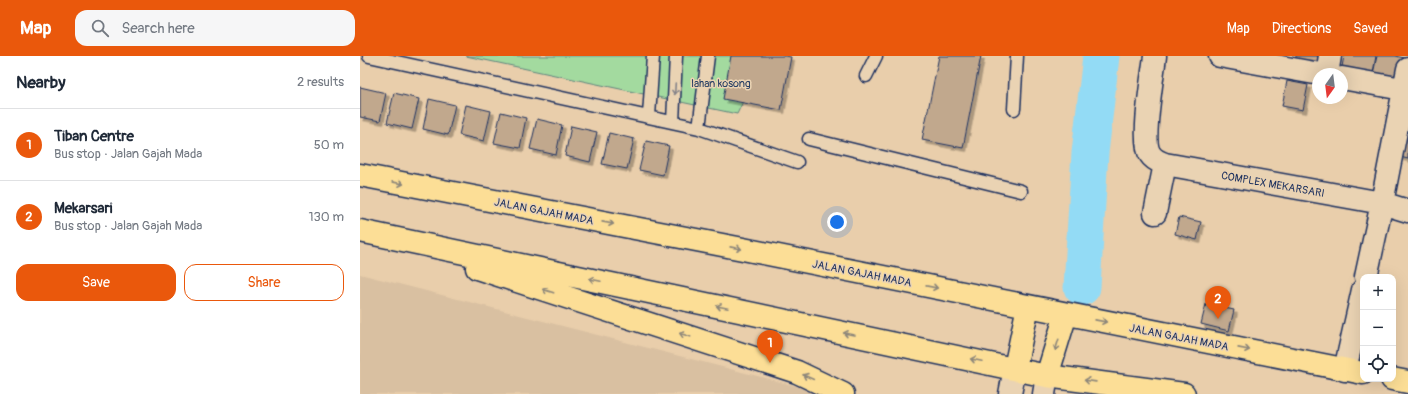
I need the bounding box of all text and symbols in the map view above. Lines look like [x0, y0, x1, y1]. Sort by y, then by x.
search box [75, 10, 355, 46]
text: Map [20, 16, 51, 40]
icon: search [89, 17, 111, 39]
text: Search here [121, 19, 195, 38]
text: Map [1227, 20, 1250, 37]
text: Directions [1272, 20, 1331, 37]
text: Saved [1353, 20, 1388, 37]
north arrow [1312, 68, 1348, 104]
text: Nearby [16, 72, 65, 93]
text: 2 results [297, 74, 344, 90]
park label: lahan kosong [691, 77, 751, 90]
one-way arrow [671, 82, 678, 95]
text: Tiban Centre [54, 127, 134, 146]
text: 1 [26, 137, 32, 153]
text: 50 m [314, 137, 344, 153]
text: Bus stop · Jalan Gajah Mada [54, 146, 202, 162]
street label: COMPLEX MEKARSARI [1220, 169, 1326, 200]
one-way arrow [391, 179, 404, 187]
street label: JALAN GAJAH MADA [493, 195, 595, 227]
text: Mekarsari [54, 199, 113, 218]
text: 2 [25, 209, 33, 225]
text: 130 m [308, 209, 344, 225]
your location [827, 212, 847, 232]
text: Bus stop · Jalan Gajah Mada [54, 218, 202, 234]
one-way arrow [602, 220, 615, 228]
one-way arrow [729, 244, 742, 252]
street label: JALAN GAJAH MADA [811, 257, 913, 289]
button: Save [16, 264, 176, 301]
button: Share [184, 264, 344, 301]
map controls [1360, 274, 1396, 382]
button: + [1360, 274, 1396, 310]
one-way arrow [589, 276, 602, 284]
one-way arrow [925, 283, 938, 291]
pin: 2 [1205, 286, 1231, 319]
one-way arrow [541, 287, 554, 294]
one-way arrow [716, 303, 729, 311]
button: − [1360, 310, 1396, 346]
one-way arrow [1095, 317, 1108, 325]
street label: JALAN GAJAH MADA [1128, 321, 1230, 353]
one-way arrow [843, 329, 856, 337]
pin: 1 [757, 330, 783, 363]
one-way arrow [678, 331, 691, 338]
one-way arrow [1053, 338, 1060, 351]
one-way arrow [1237, 346, 1250, 354]
button: locate [1360, 346, 1396, 382]
one-way arrow [970, 356, 983, 364]
one-way arrow [802, 373, 814, 380]
one-way arrow [1084, 377, 1097, 385]

